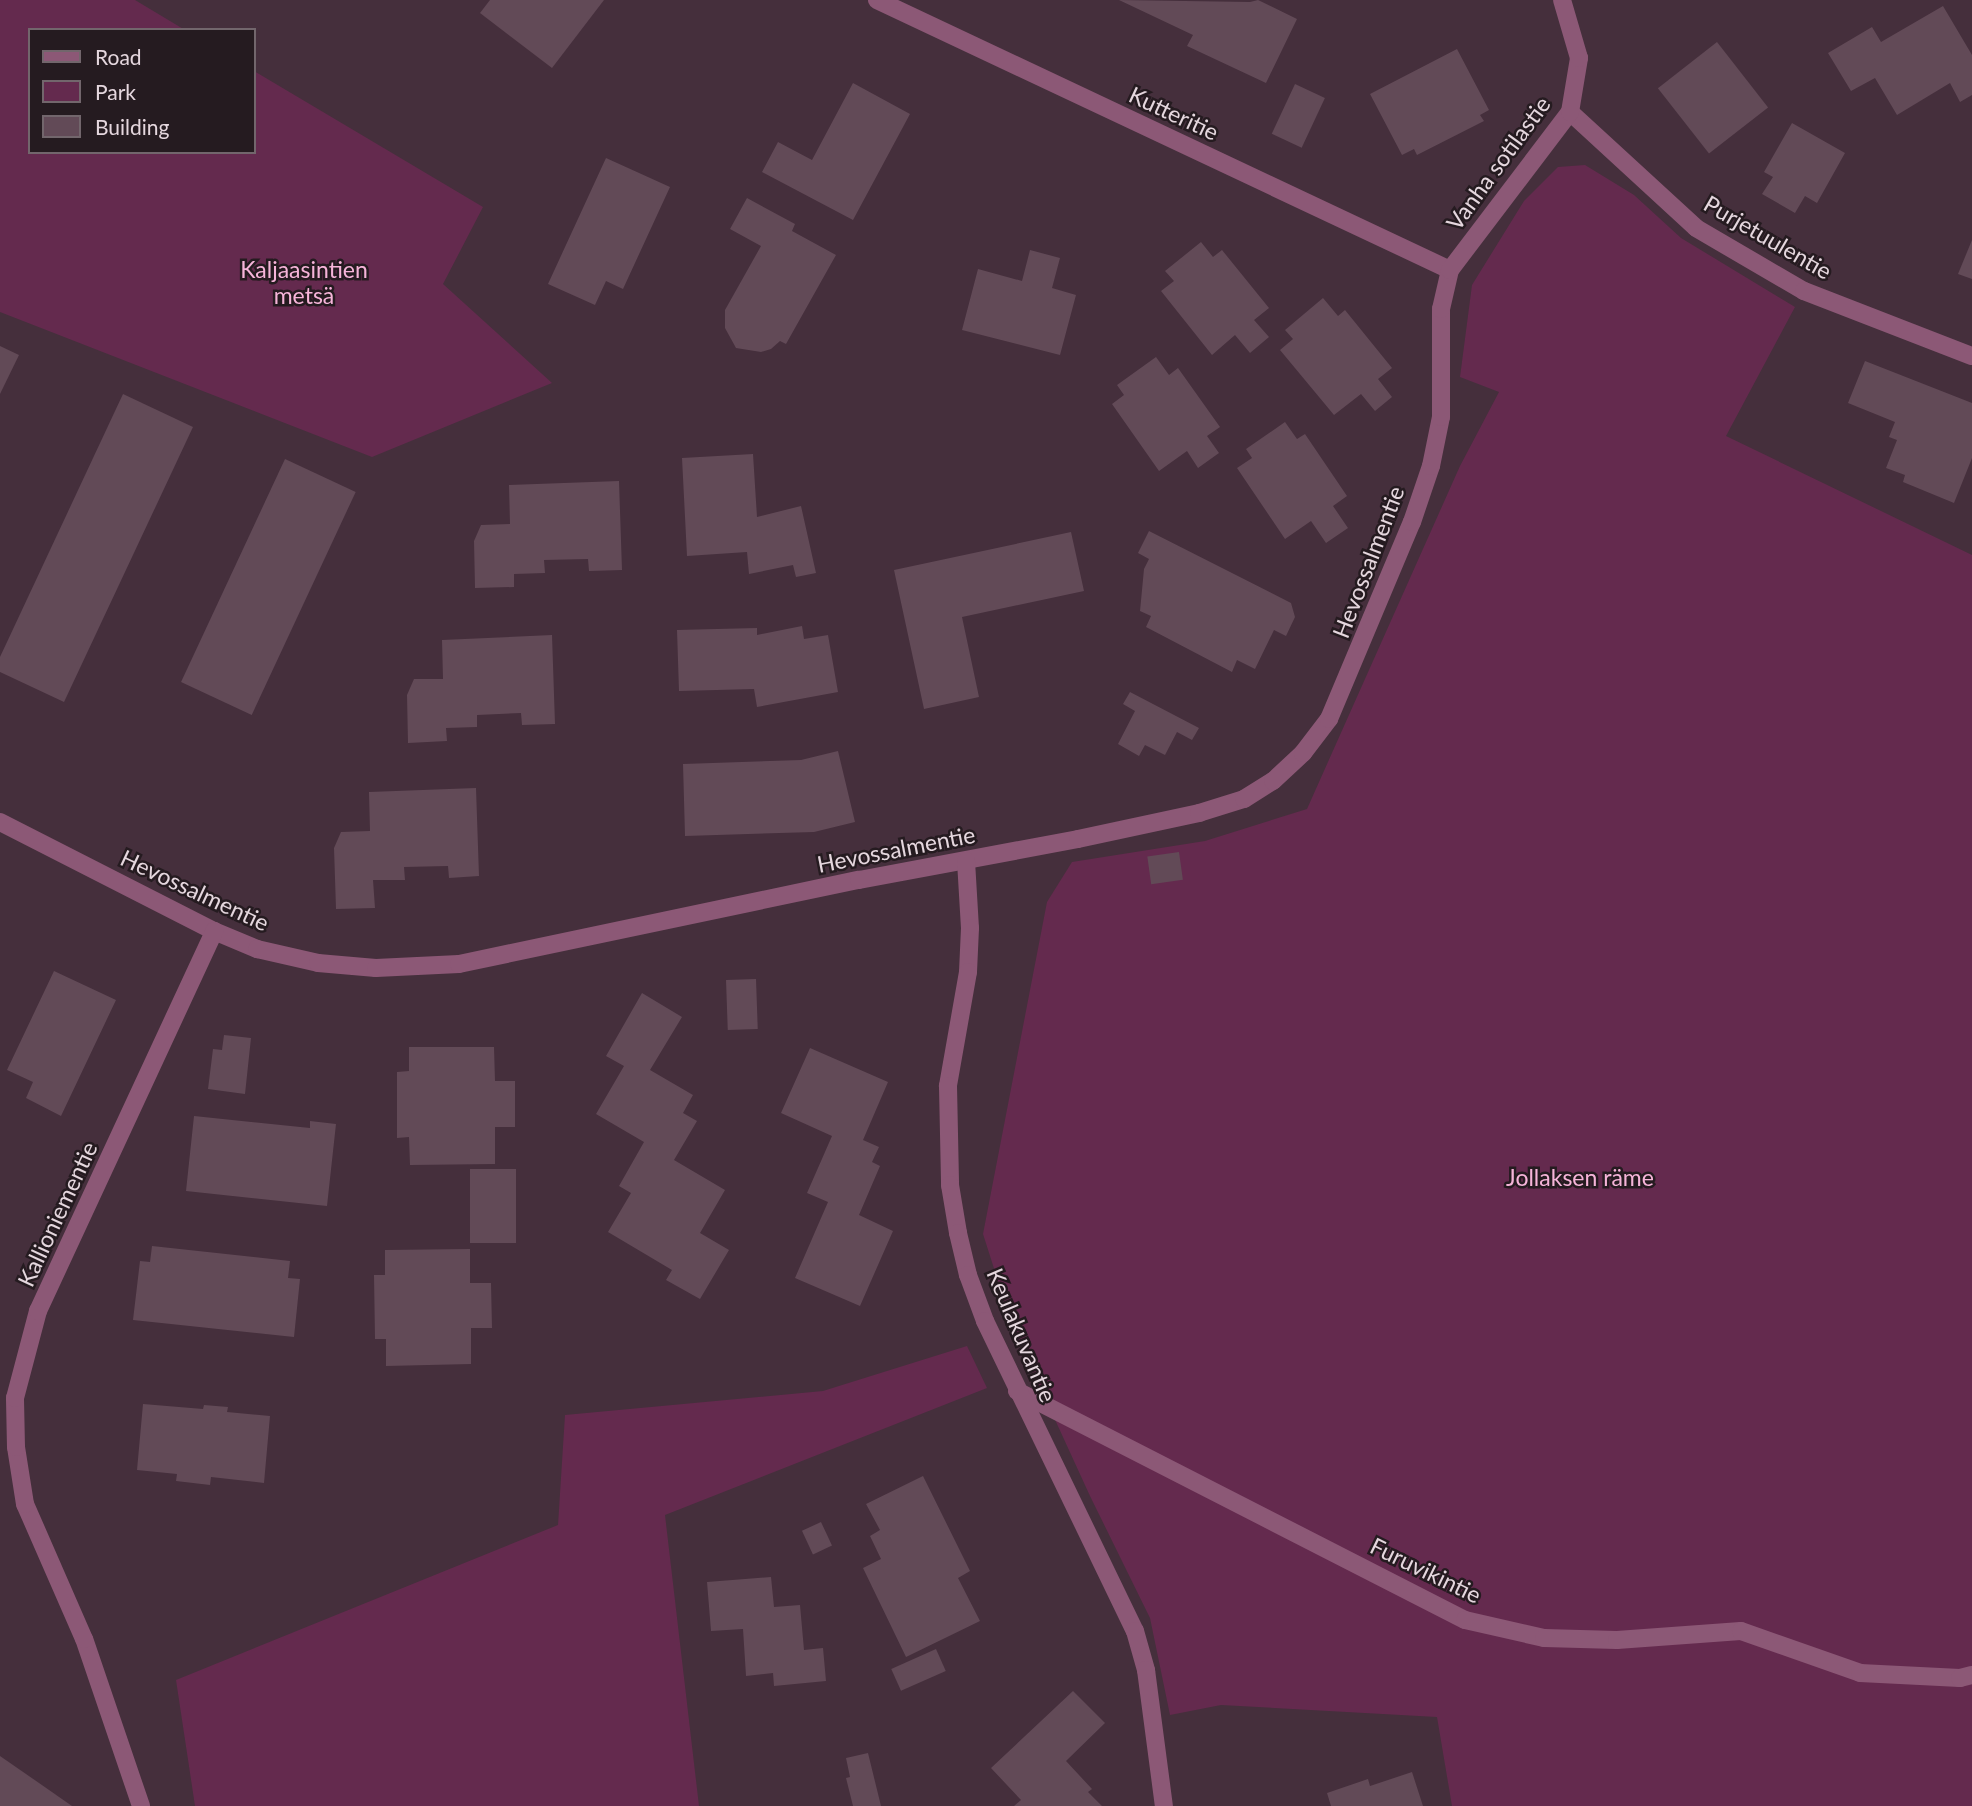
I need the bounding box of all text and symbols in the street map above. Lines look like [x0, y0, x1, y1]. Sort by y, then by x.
legend [28, 28, 256, 154]
text: Road [95, 44, 142, 69]
text: Park [95, 79, 136, 104]
street label: Kutteritie [1125, 80, 1223, 146]
street label: Vanha sotilastie [1440, 91, 1556, 235]
text: Building [95, 114, 170, 139]
street label: Purjetuulentie [1699, 189, 1837, 285]
park label: Kaljaasintien metsä [240, 255, 368, 309]
street label: Hevossalmentie [1326, 482, 1410, 642]
street label: Hevossalmentie [815, 820, 977, 878]
street label: Hevossalmentie [116, 844, 274, 936]
street label: Kallioniementie [11, 1137, 103, 1291]
park label: Jollaksen räme [1506, 1163, 1654, 1191]
street label: Keulakuvantie [981, 1264, 1063, 1406]
street label: Furuvikintie [1366, 1531, 1486, 1609]

